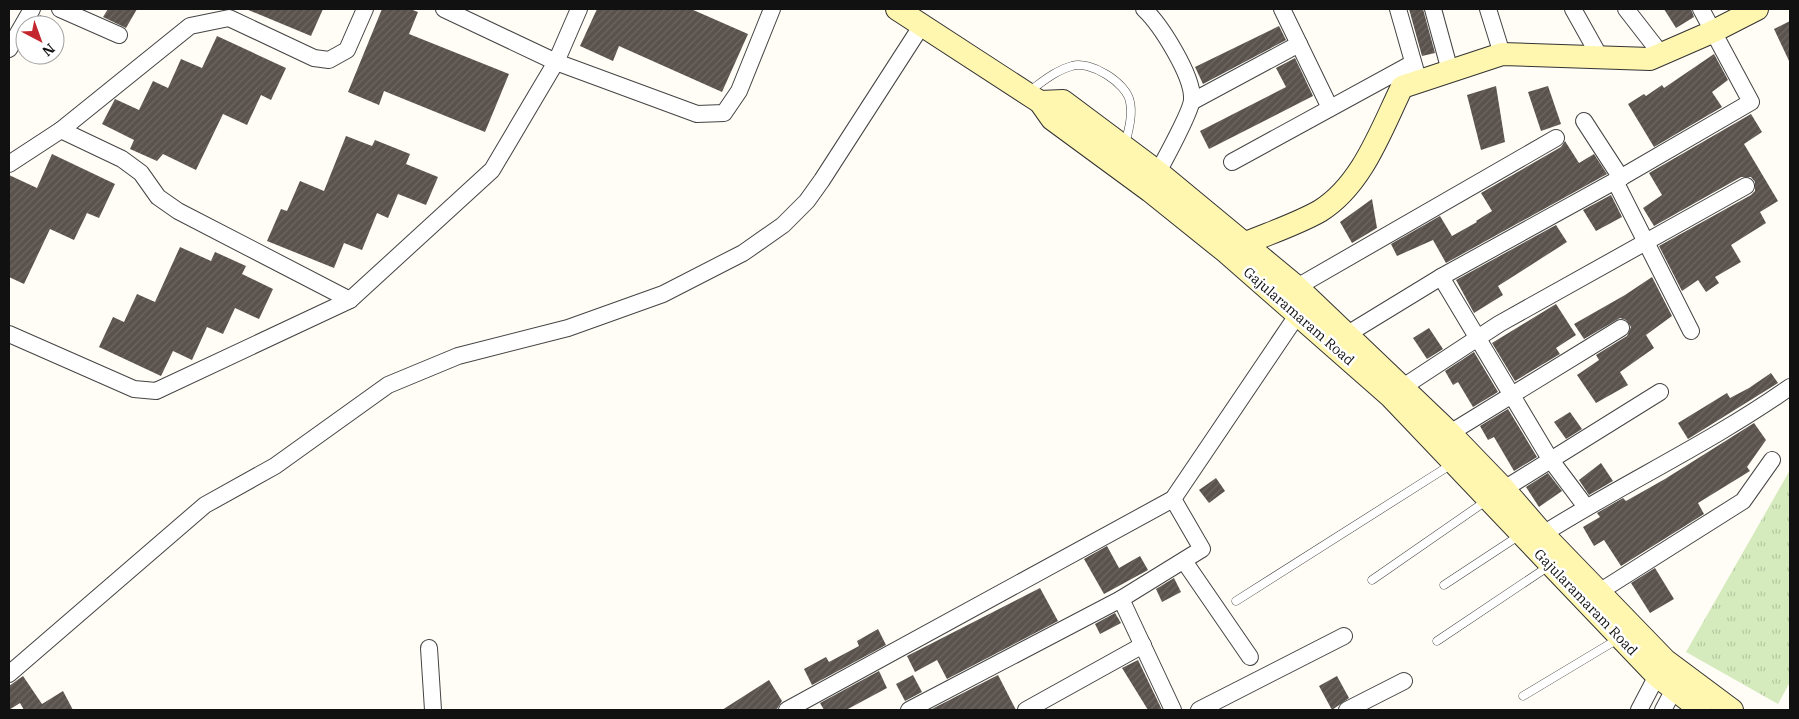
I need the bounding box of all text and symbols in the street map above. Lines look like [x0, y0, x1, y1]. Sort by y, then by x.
north arrow [15, 15, 65, 65]
text: N [38, 39, 59, 60]
street label: Gajularamaram Road [1240, 263, 1359, 369]
street label: Gajularamaram Road [1530, 545, 1642, 659]

